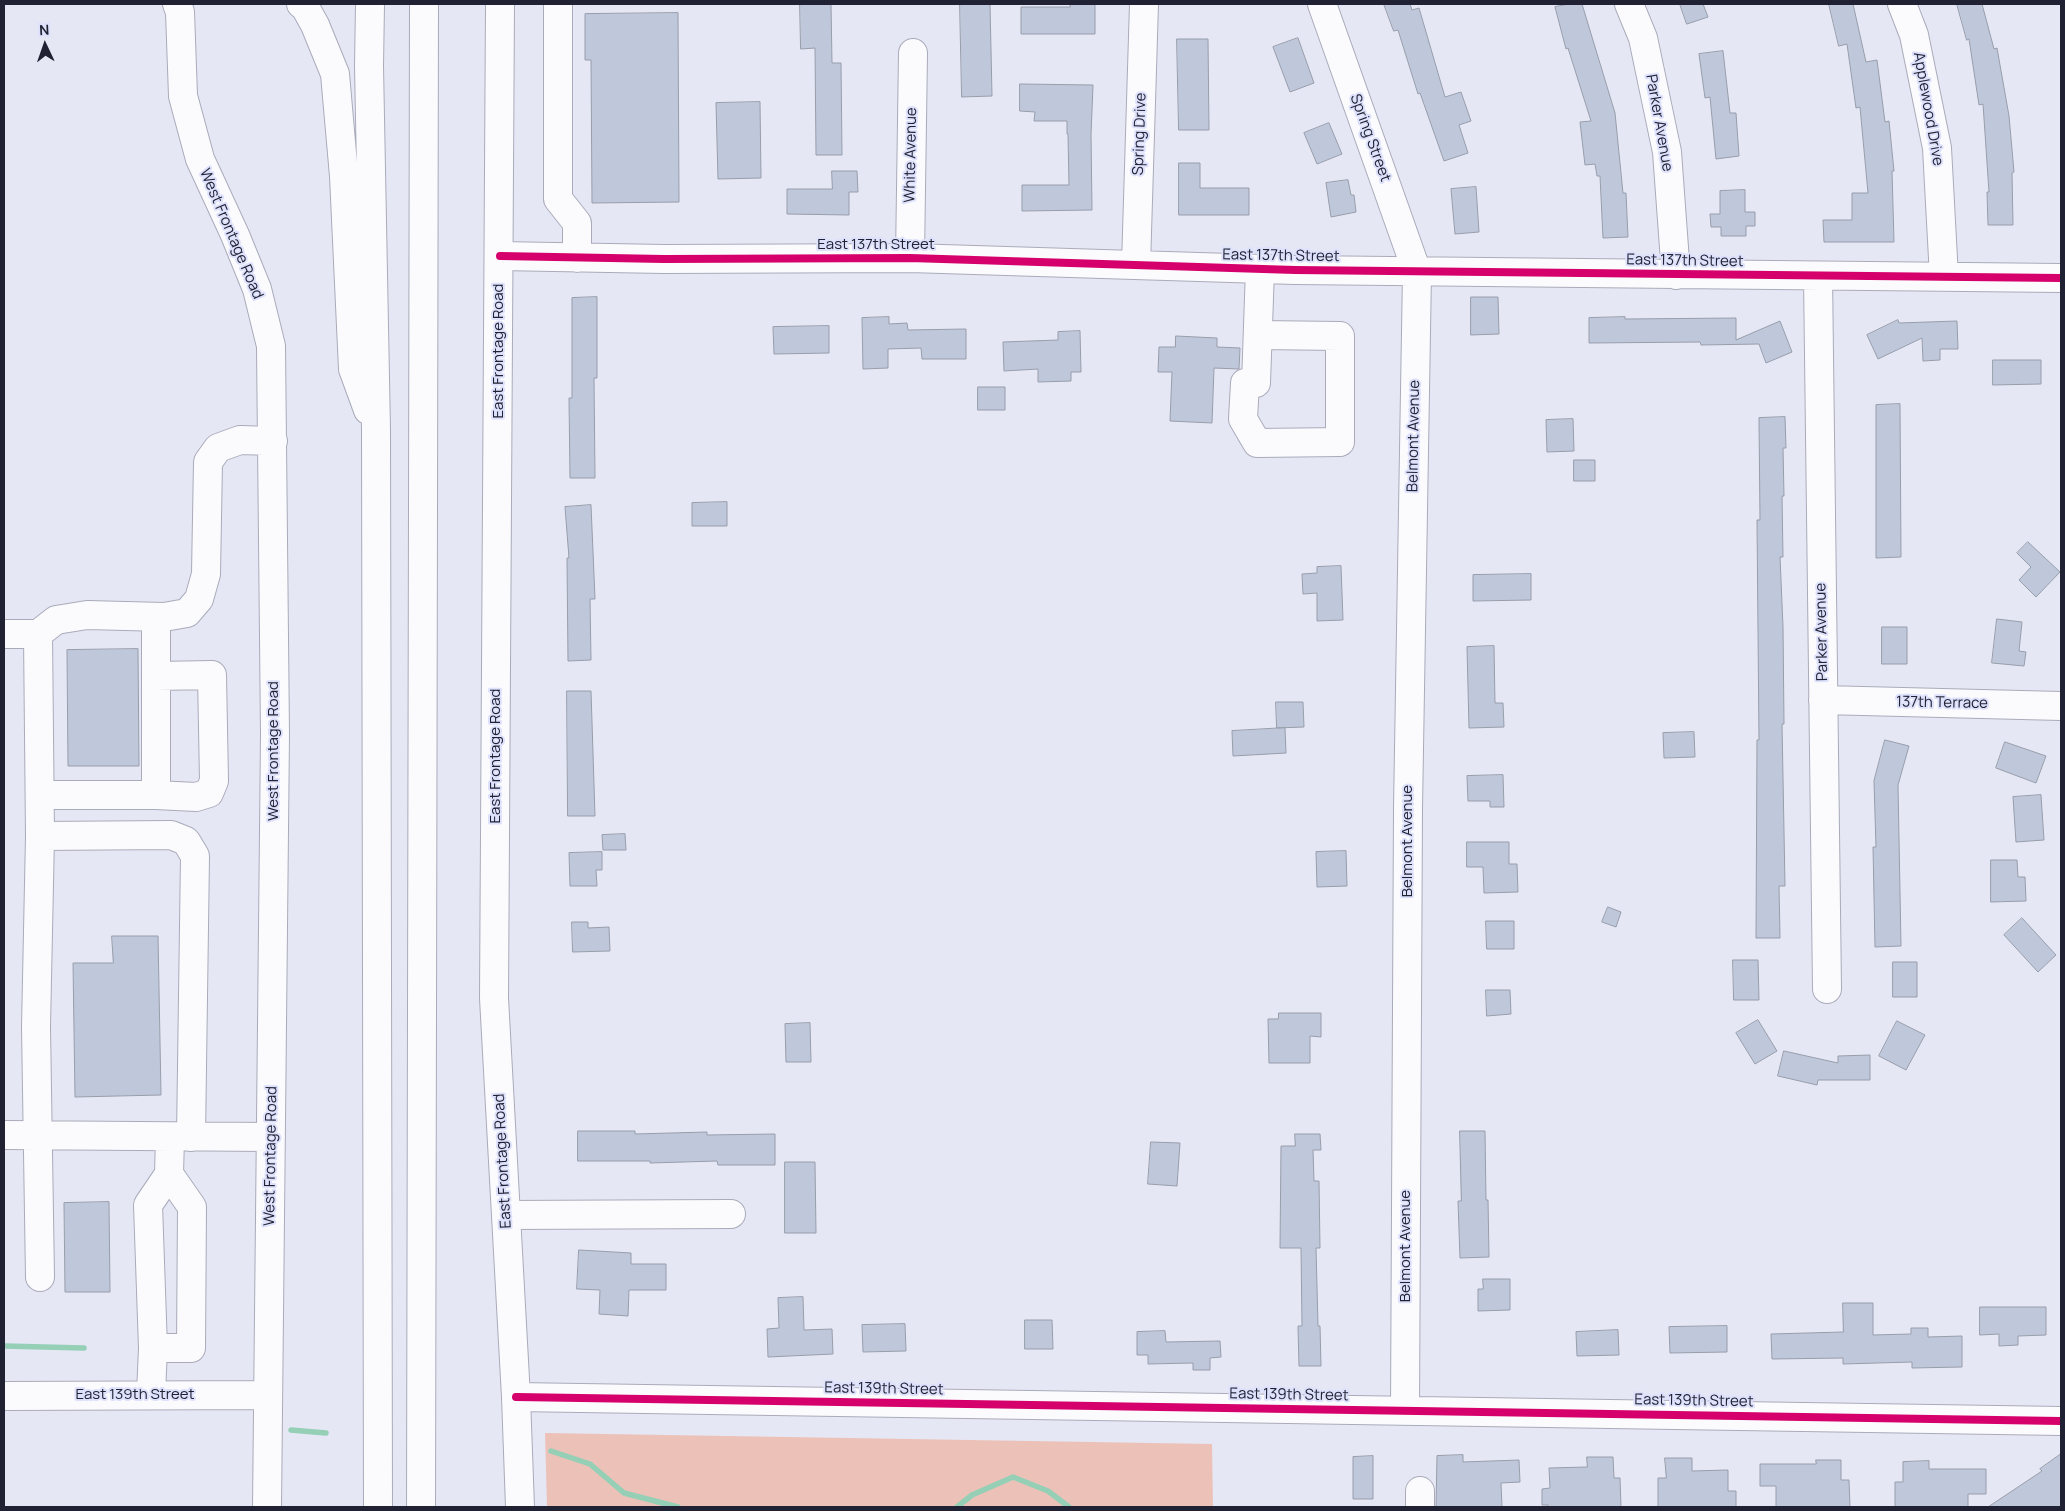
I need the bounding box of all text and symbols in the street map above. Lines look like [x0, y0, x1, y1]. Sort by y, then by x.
north arrow [20, 20, 70, 70]
text: N [39, 20, 50, 39]
street label: Applewood Drive [1909, 51, 1947, 167]
street label: Parker Avenue [1642, 73, 1676, 173]
street label: Spring Drive [1130, 92, 1150, 176]
street label: Spring Street [1346, 92, 1394, 184]
street label: White Avenue [901, 107, 921, 203]
street label: West Frontage Road [195, 166, 267, 302]
street label: East 137th Street [817, 236, 935, 254]
street label: East 137th Street [1222, 246, 1340, 266]
street label: East 137th Street [1626, 251, 1744, 271]
street label: East Frontage Road [490, 284, 508, 418]
street label: Belmont Avenue [1404, 380, 1424, 492]
street label: Parker Avenue [1812, 583, 1832, 681]
street label: West Frontage Road [265, 681, 283, 821]
street label: East Frontage Road [487, 689, 505, 823]
street label: 137th Terrace [1896, 693, 1988, 713]
street label: Belmont Avenue [1399, 785, 1417, 897]
street label: West Frontage Road [261, 1086, 281, 1226]
street label: East Frontage Road [490, 1093, 516, 1229]
street label: Belmont Avenue [1397, 1190, 1415, 1302]
street label: East 139th Street [824, 1379, 944, 1399]
street label: East 139th Street [1229, 1385, 1349, 1405]
street label: East 139th Street [75, 1386, 195, 1404]
street label: East 139th Street [1634, 1391, 1754, 1411]

